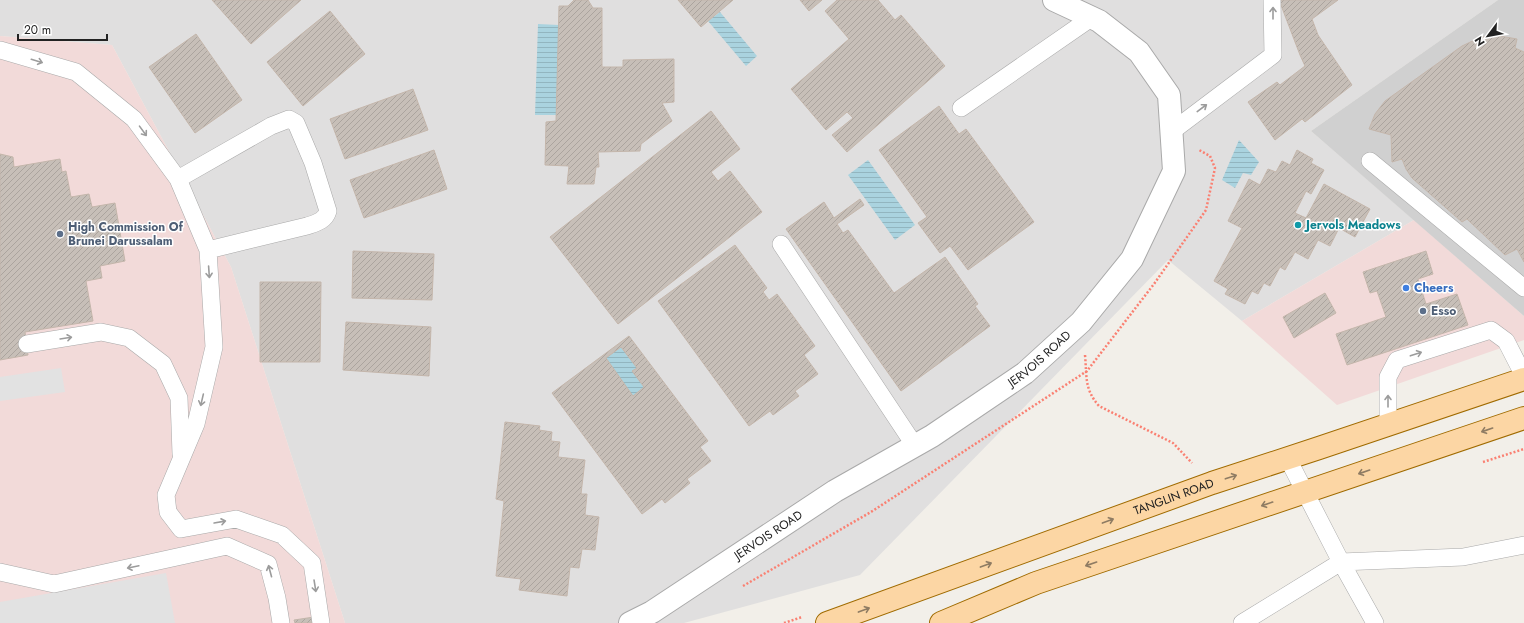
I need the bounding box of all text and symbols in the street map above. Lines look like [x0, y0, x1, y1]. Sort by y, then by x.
one-way arrow [1269, 7, 1277, 20]
scale bar [18, 16, 107, 42]
north arrow [1468, 16, 1508, 56]
text: 20 m [24, 21, 51, 39]
text: N [1470, 33, 1489, 49]
one-way arrow [31, 58, 44, 65]
one-way arrow [1197, 104, 1208, 113]
one-way arrow [139, 126, 147, 137]
place label: Jervols Meadows [1304, 216, 1401, 234]
place label: High Commission Of Brunei Darussalam [68, 218, 184, 250]
marker: Jervols Meadows [1293, 220, 1303, 230]
marker: High Commission Of Brunei Darussalam [55, 229, 65, 239]
one-way arrow [206, 265, 213, 278]
place label: Cheers [1414, 279, 1454, 297]
marker: Cheers [1401, 283, 1411, 293]
place label: Esso [1431, 302, 1456, 320]
marker: Esso [1418, 306, 1428, 316]
street label: JERVOIS ROAD [1002, 326, 1075, 392]
one-way arrow [59, 334, 72, 342]
one-way arrow [1409, 350, 1422, 357]
one-way arrow [197, 393, 205, 406]
one-way arrow [1384, 395, 1392, 408]
one-way arrow [1481, 427, 1494, 434]
one-way arrow [1358, 468, 1370, 476]
one-way arrow [1224, 473, 1237, 480]
street label: TANGLIN ROAD [1131, 474, 1216, 520]
one-way arrow [1261, 501, 1274, 508]
street label: JERVOIS ROAD [729, 506, 806, 565]
one-way arrow [1102, 517, 1115, 524]
one-way arrow [213, 518, 226, 526]
one-way arrow [980, 561, 992, 569]
one-way arrow [1086, 561, 1098, 569]
one-way arrow [127, 563, 140, 571]
one-way arrow [265, 565, 273, 578]
one-way arrow [311, 580, 319, 593]
one-way arrow [857, 605, 869, 613]

